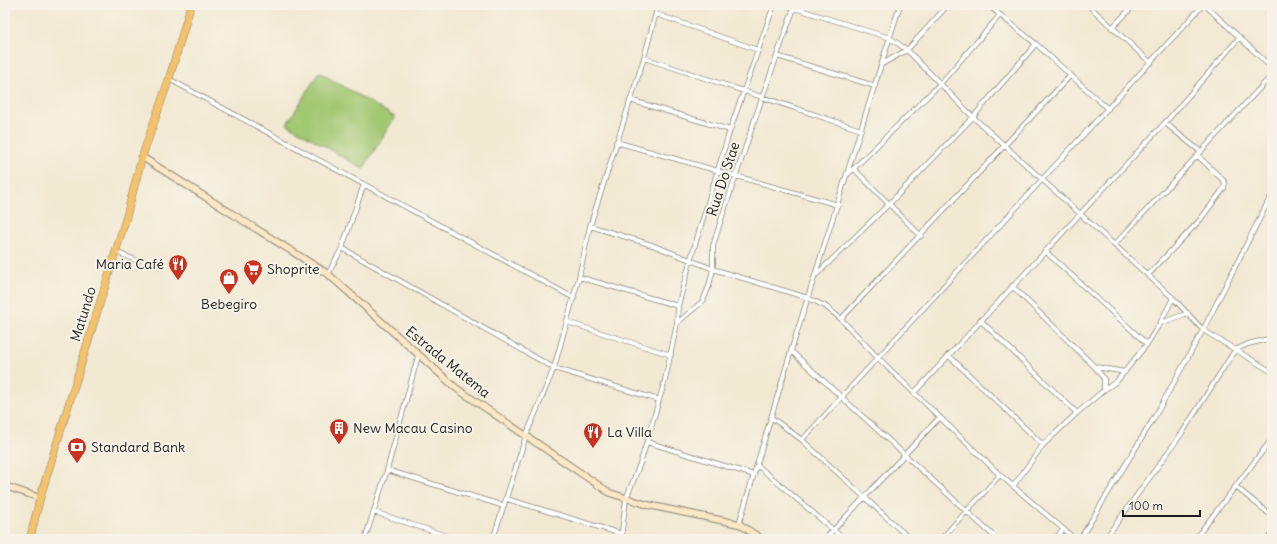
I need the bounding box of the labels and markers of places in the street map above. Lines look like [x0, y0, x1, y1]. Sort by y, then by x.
restaurant icon: Maria Café [167, 253, 189, 281]
place label: Maria Café [96, 255, 164, 273]
supermarket icon: Shoprite [242, 258, 264, 286]
place label: Shoprite [267, 260, 320, 278]
shop icon: Bebegiro [218, 267, 240, 295]
place label: Bebegiro [201, 295, 257, 313]
building icon: New Macau Casino [328, 417, 350, 445]
place label: New Macau Casino [353, 419, 473, 437]
restaurant icon: La Villa [582, 421, 604, 449]
place label: La Villa [607, 423, 652, 441]
bank icon: Standard Bank [66, 436, 88, 464]
place label: Standard Bank [91, 438, 185, 456]

